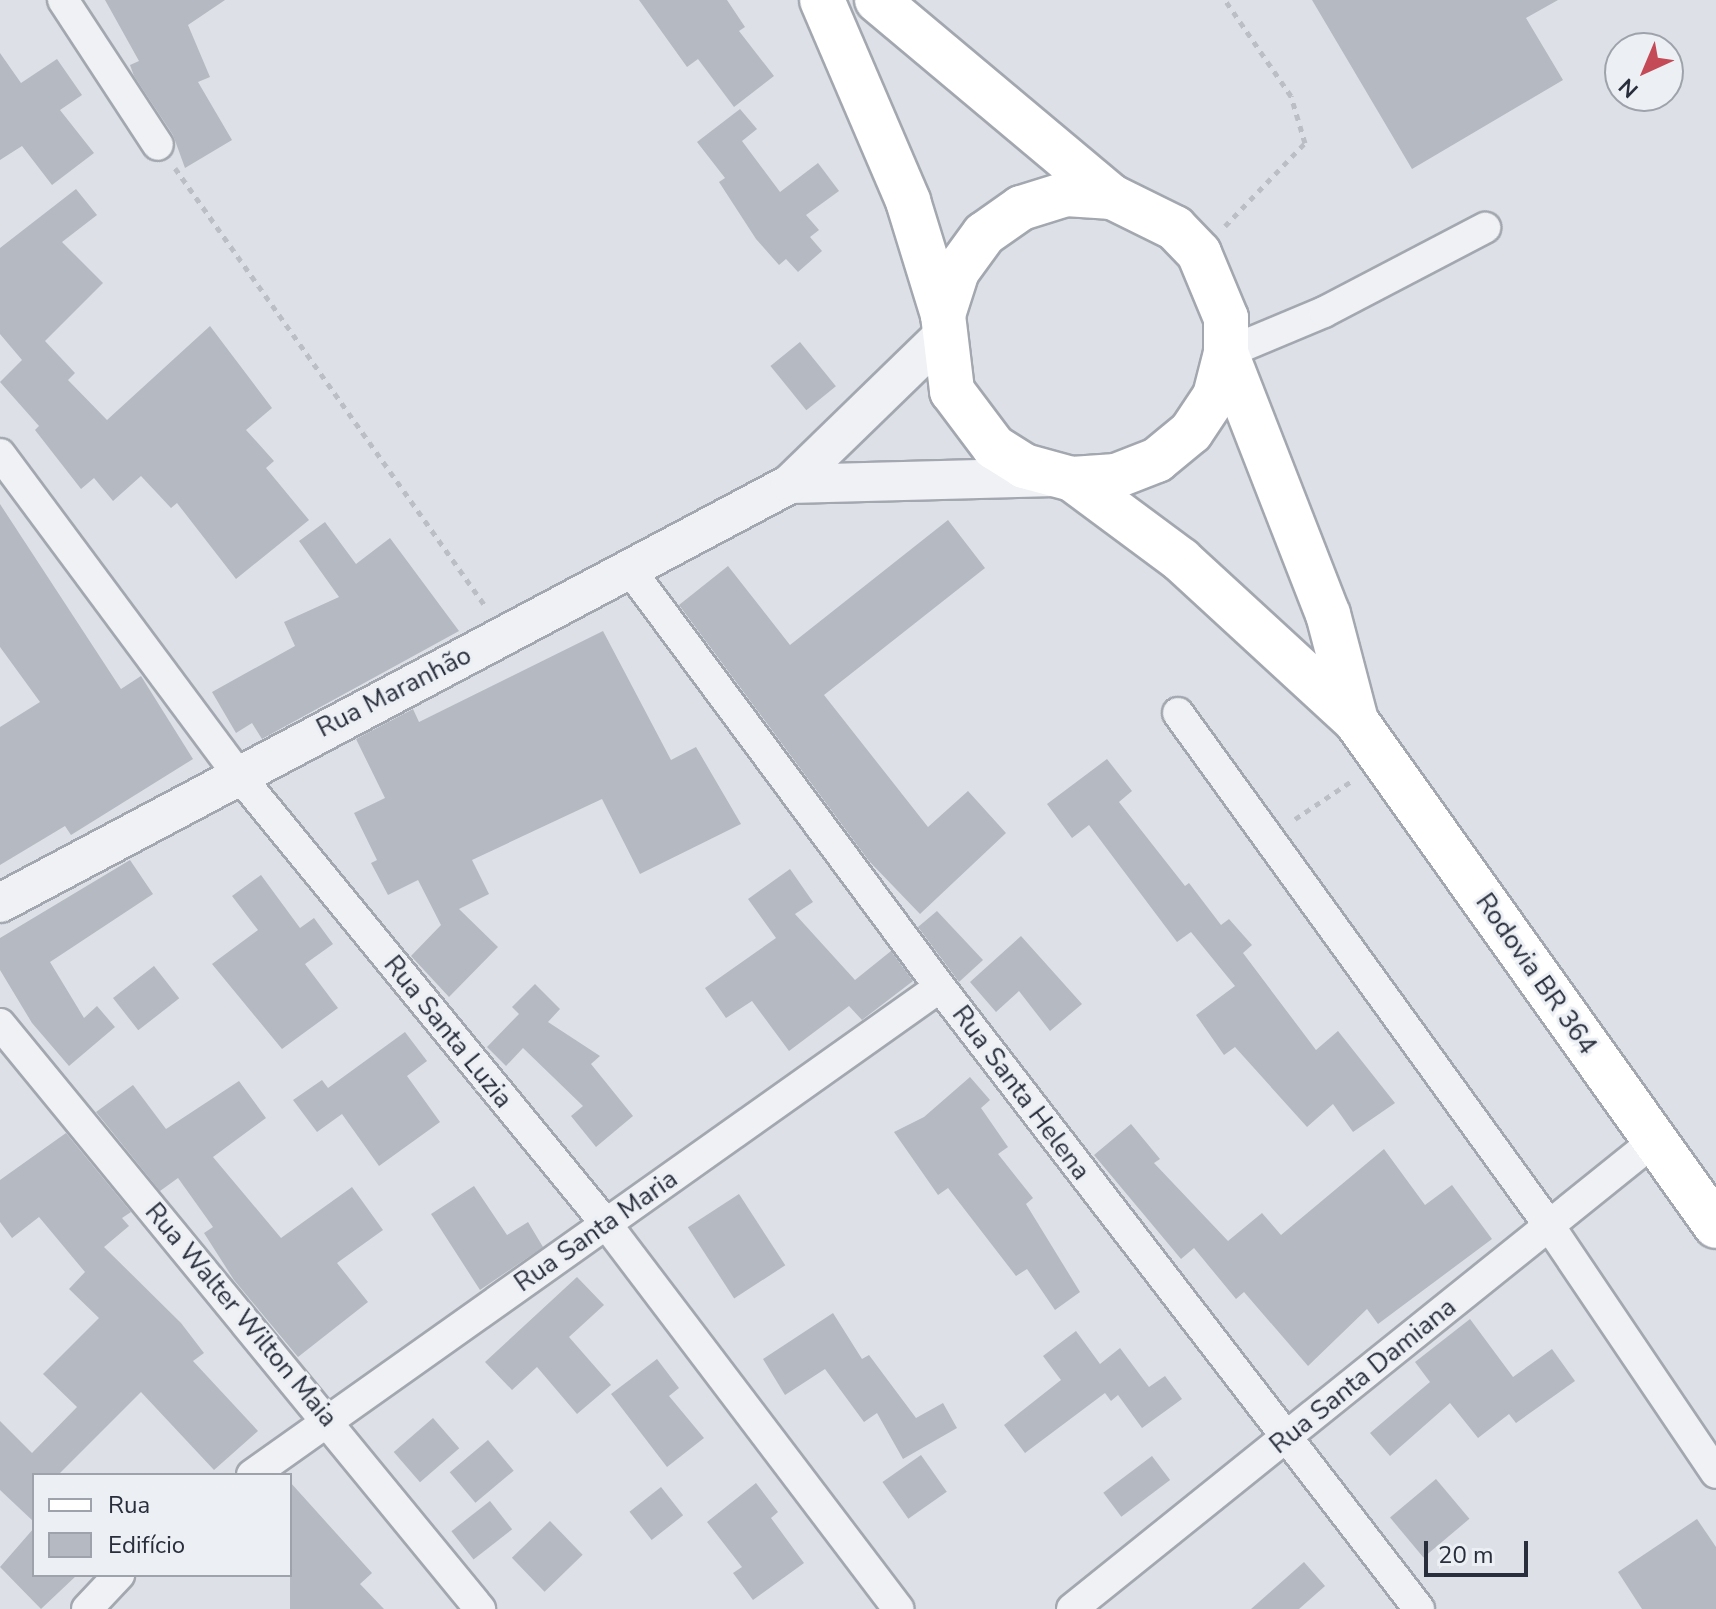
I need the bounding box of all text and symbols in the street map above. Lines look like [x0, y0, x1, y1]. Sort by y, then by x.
north arrow [1604, 32, 1684, 112]
text: N [1612, 71, 1645, 104]
street label: Rua Maranhão [312, 640, 476, 744]
street label: Rodovia BR 364 [1469, 888, 1603, 1060]
street label: Rua Santa Luzia [377, 950, 519, 1114]
street label: Rua Santa Helena [945, 1000, 1097, 1186]
street label: Rua Santa Maria [509, 1163, 683, 1299]
street label: Rua Walter Wilton Maia [138, 1197, 344, 1433]
street label: Rua Santa Damiana [1264, 1291, 1462, 1461]
legend [32, 1473, 292, 1577]
text: Rua [108, 1489, 150, 1521]
scale bar [1428, 1525, 1532, 1575]
text: Edifício [108, 1529, 185, 1561]
text: 20 m [1438, 1539, 1494, 1571]

